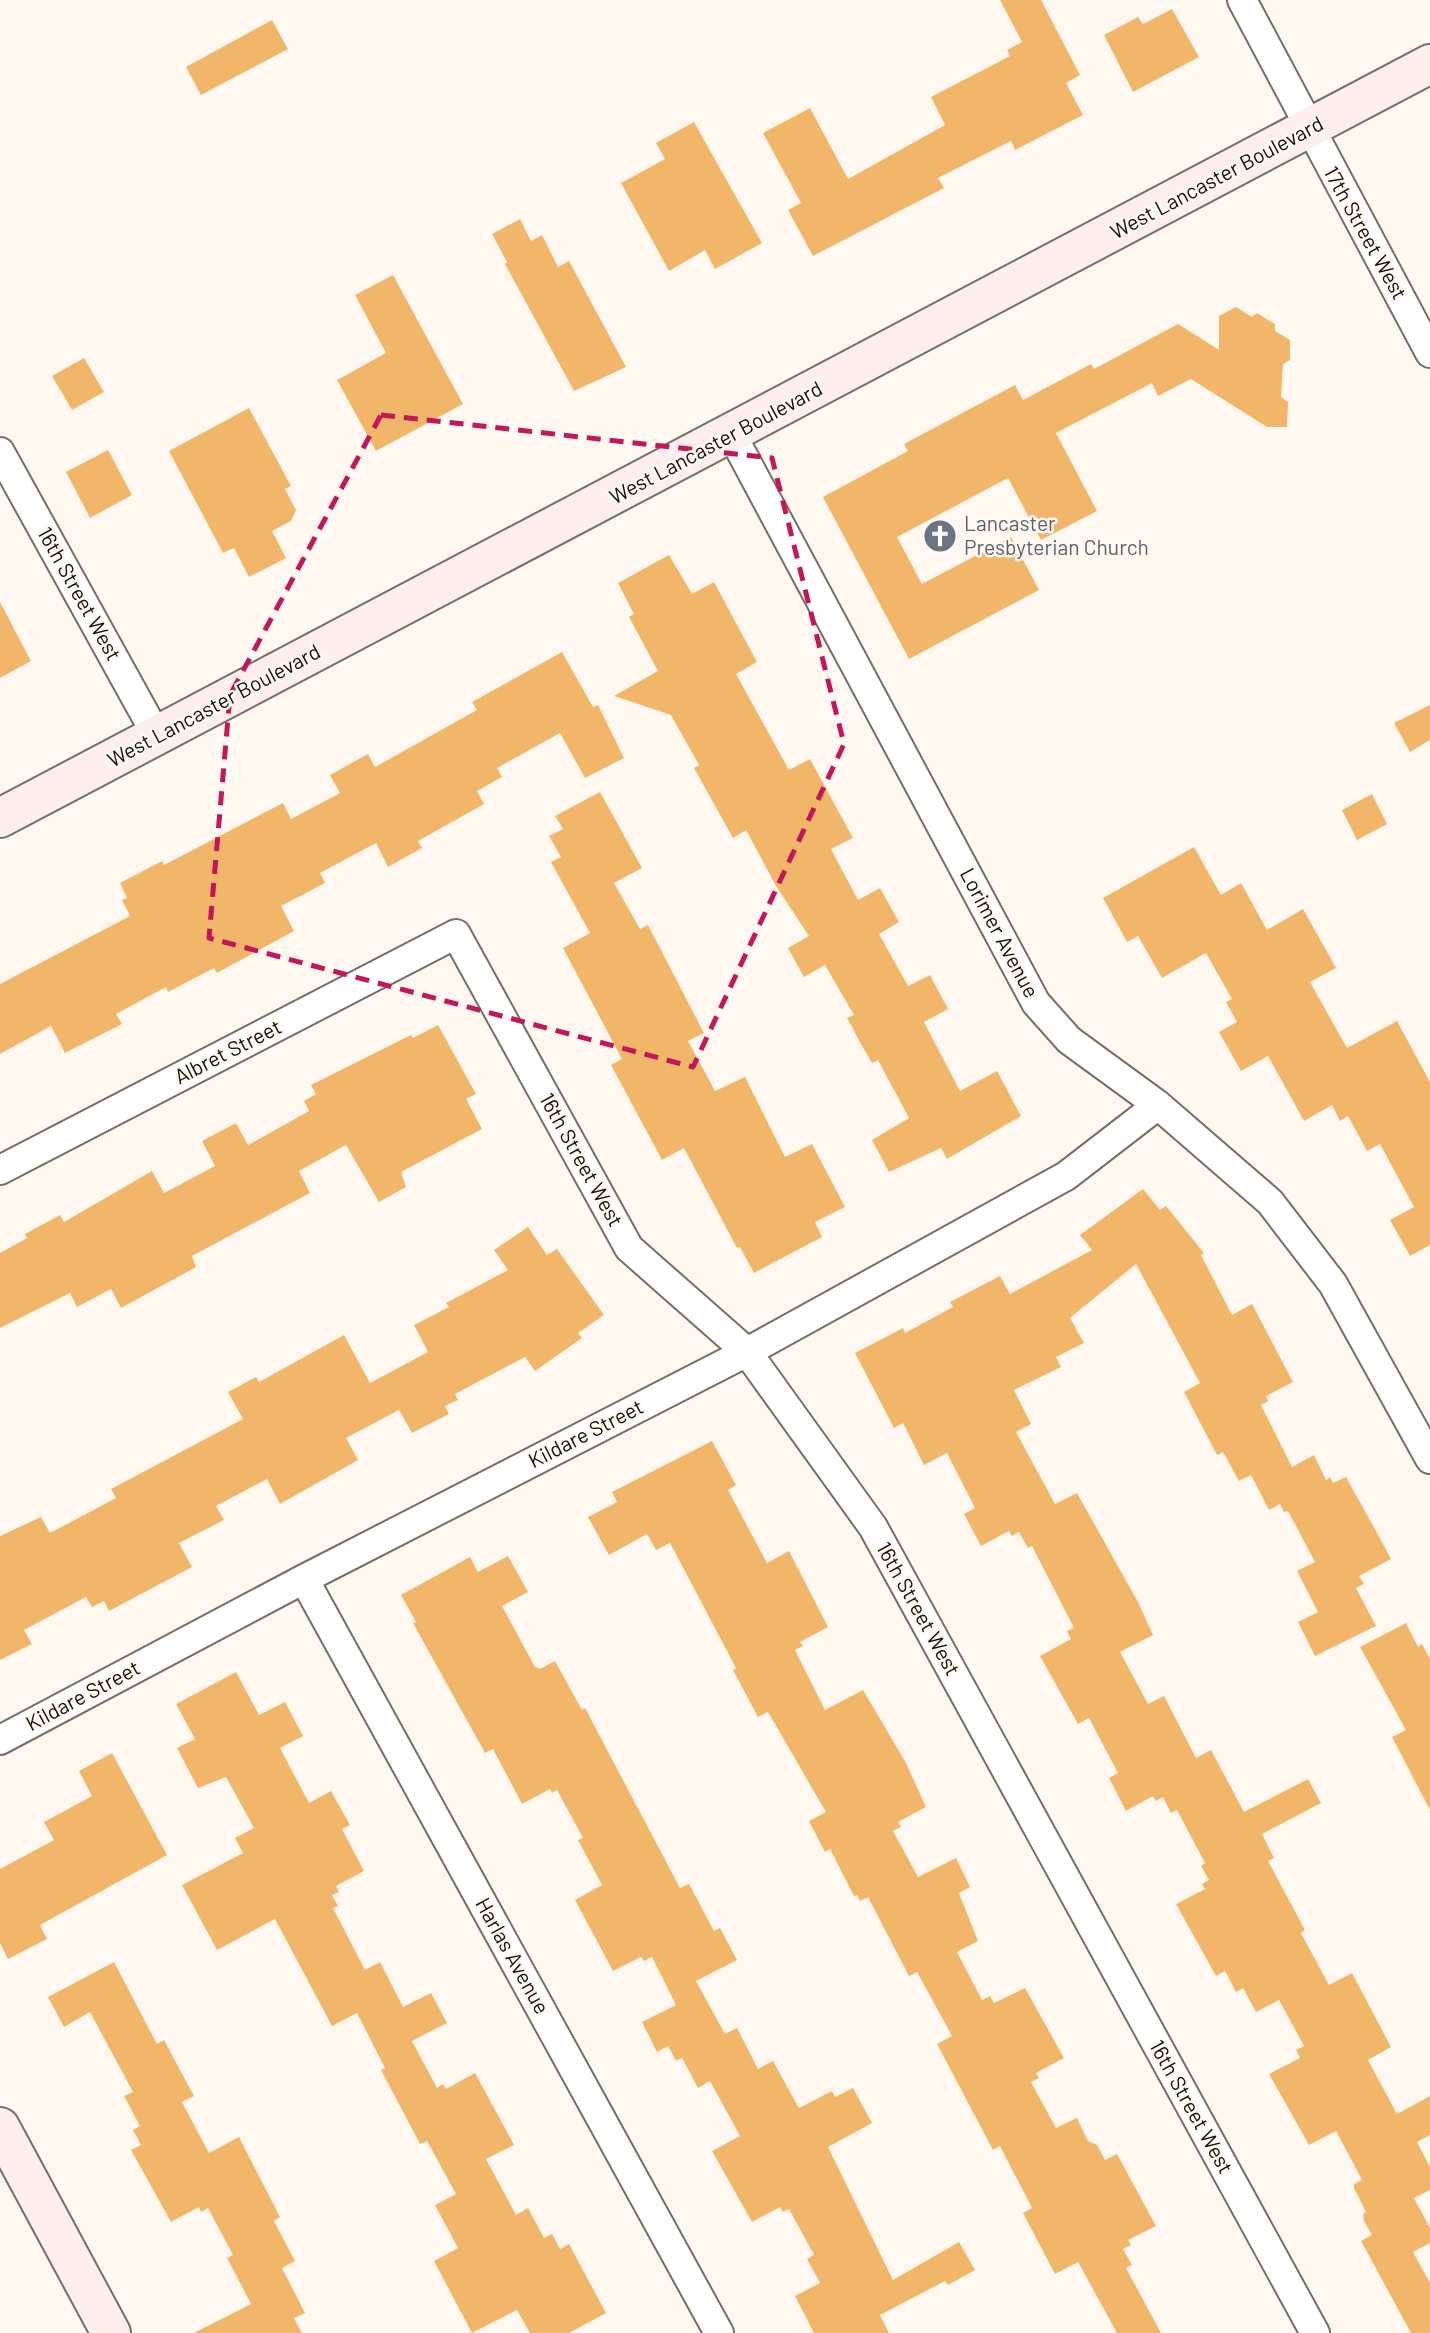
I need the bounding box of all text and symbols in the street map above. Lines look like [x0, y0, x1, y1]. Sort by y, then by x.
street label: West Lancaster Boulevard [1106, 110, 1327, 243]
street label: 17th Street West [1319, 161, 1413, 303]
street label: West Lancaster Boulevard [605, 375, 826, 508]
place label: Lancaster Presbyterian Church [964, 510, 1149, 559]
church icon: Lancaster Presbyterian Church [921, 517, 959, 555]
street label: 16th Street West [33, 522, 127, 664]
street label: West Lancaster Boulevard [103, 638, 324, 771]
street label: Lorimer Avenue [956, 863, 1045, 1001]
street label: Albret Street [170, 1013, 285, 1088]
street label: 16th Street West [535, 1088, 629, 1230]
street label: Kildare Street [524, 1393, 647, 1472]
street label: 16th Street West [872, 1537, 966, 1679]
street label: Kildare Street [21, 1654, 144, 1735]
street label: Harlas Avenue [471, 1893, 555, 2018]
street label: 16th Street West [1145, 2035, 1239, 2177]

